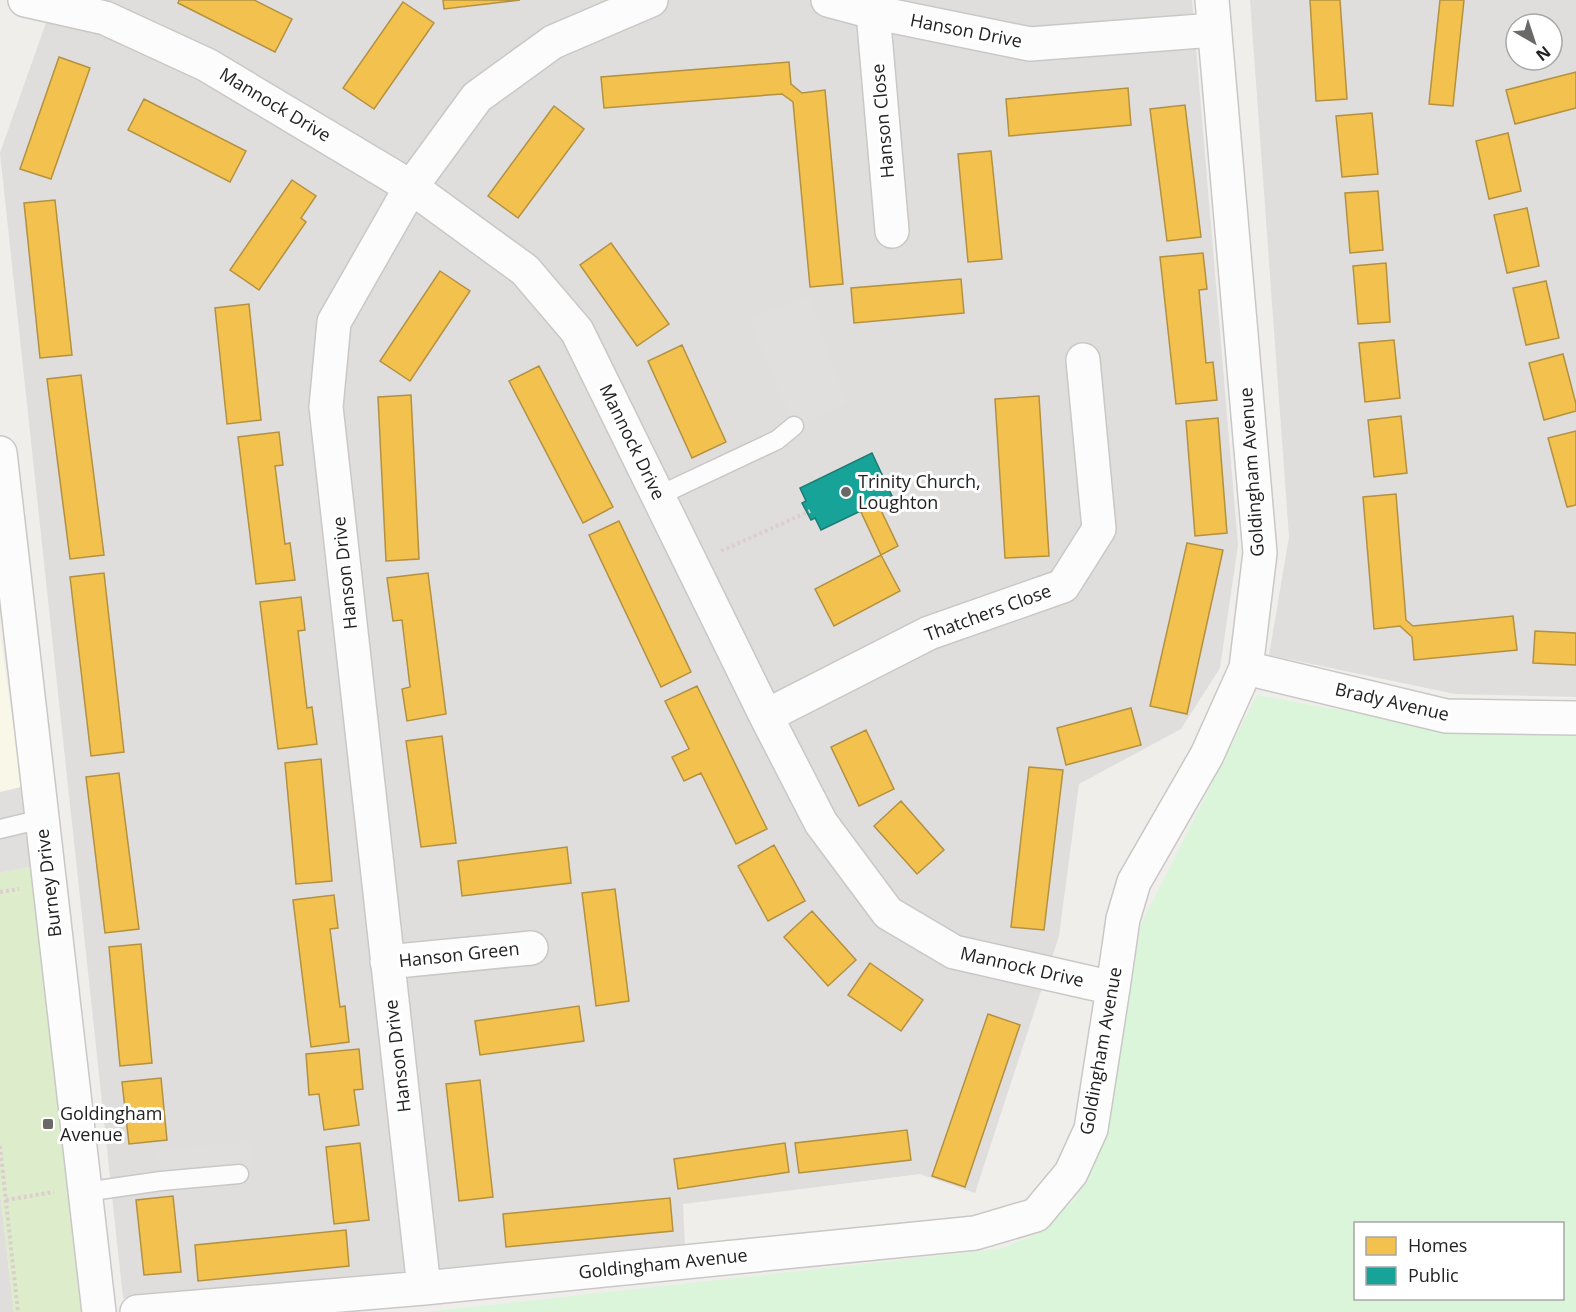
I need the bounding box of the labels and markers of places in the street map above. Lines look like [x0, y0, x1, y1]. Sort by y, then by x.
place label: Trinity Church, Loughton [858, 469, 981, 514]
marker: Trinity Church, Loughton [839, 485, 853, 499]
place label: Goldingham Avenue [60, 1101, 163, 1146]
marker: Goldingham Avenue [41, 1117, 55, 1131]

